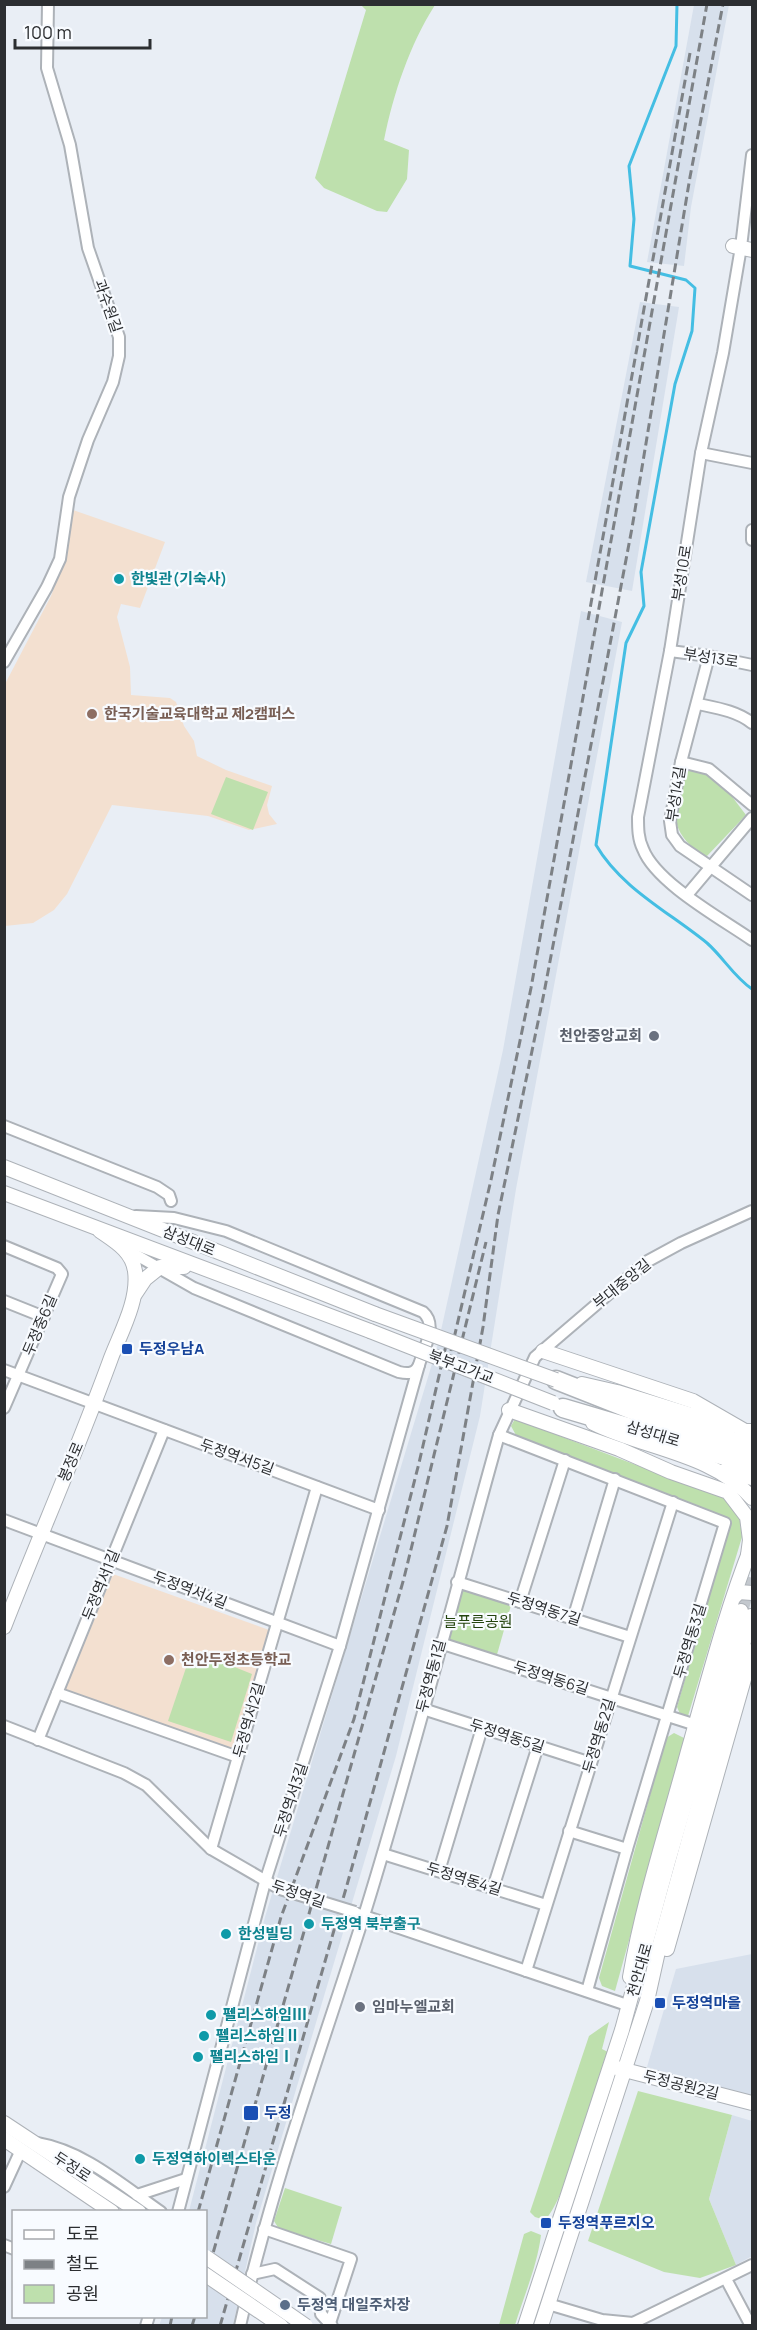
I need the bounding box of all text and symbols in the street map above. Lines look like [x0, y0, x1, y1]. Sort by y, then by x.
scale bar [15, 12, 150, 50]
text: 100 m [24, 20, 72, 44]
street label: 과수원길 [90, 276, 127, 335]
street label: 부성10로 [667, 543, 696, 602]
place label: 한빛관(기숙사) [131, 568, 227, 589]
marker: 한빛관(기숙사) [112, 572, 126, 586]
street label: 부성13로 [682, 643, 740, 672]
place label: 한국기술교육대학교 제2캠퍼스 [104, 703, 296, 724]
marker: 한국기술교육대학교 제2캠퍼스 [85, 707, 99, 721]
street label: 부성14길 [661, 765, 690, 823]
place label: 천안중앙교회 [559, 1025, 642, 1046]
marker: 천안중앙교회 [647, 1029, 661, 1043]
street label: 삼성대로 [160, 1220, 219, 1261]
street label: 부대중앙길 [588, 1254, 655, 1313]
street label: 두정중6길 [17, 1291, 62, 1359]
place label: 두정우남A [139, 1338, 204, 1359]
marker: 두정우남A [120, 1342, 134, 1356]
street label: 북부고가교 [425, 1344, 497, 1389]
street label: 삼성대로 [624, 1415, 683, 1452]
street label: 두정역서5길 [197, 1433, 277, 1480]
street label: 봉정로 [53, 1439, 88, 1485]
street label: 두정역서1길 [77, 1546, 124, 1623]
street label: 두정역서4길 [150, 1566, 230, 1613]
street label: 두정역동7길 [505, 1587, 584, 1630]
street label: 두정역동3길 [668, 1601, 711, 1681]
park label: 늘푸른공원 [443, 1611, 513, 1632]
street label: 두정역동1길 [411, 1637, 450, 1715]
place label: 천안두정초등학교 [181, 1649, 292, 1670]
marker: 천안두정초등학교 [162, 1653, 176, 1667]
street label: 두정역동6길 [511, 1655, 592, 1700]
street label: 두정역서2길 [228, 1680, 269, 1760]
street label: 두정역동2길 [577, 1696, 620, 1776]
street label: 두정역동5길 [467, 1714, 547, 1758]
street label: 두정역서3길 [269, 1760, 312, 1840]
street label: 두정역동4길 [424, 1857, 504, 1900]
street label: 두정역길 [269, 1875, 328, 1912]
place label: 두정역 북부출구 [321, 1913, 421, 1934]
marker: 두정역 북부출구 [302, 1917, 316, 1931]
place label: 한성빌딩 [238, 1923, 293, 1944]
marker: 한성빌딩 [219, 1927, 233, 1941]
street label: 천안대로 [622, 1940, 657, 1999]
place label: 두정역마을 [672, 1992, 741, 2013]
place label: 임마누엘교회 [372, 1996, 455, 2017]
marker: 두정역마을 [653, 1996, 667, 2010]
marker: 임마누엘교회 [353, 2000, 367, 2014]
place label: 펠리스하임Ⅲ [223, 2004, 307, 2025]
marker: 펠리스하임Ⅲ [204, 2008, 218, 2022]
place label: 펠리스하임Ⅱ [216, 2025, 300, 2046]
marker: 펠리스하임Ⅱ [197, 2029, 211, 2043]
place label: 펠리스하임Ⅰ [210, 2046, 294, 2067]
marker: 펠리스하임Ⅰ [191, 2050, 205, 2064]
street label: 두정공원2길 [641, 2065, 721, 2104]
place label: 두정 [264, 2102, 292, 2123]
marker: 두정 [242, 2104, 260, 2122]
street label: 두정로 [49, 2146, 95, 2187]
place label: 두정역하이렉스타운 [152, 2148, 276, 2169]
marker: 두정역하이렉스타운 [133, 2152, 147, 2166]
legend [12, 2210, 207, 2318]
place label: 두정역푸르지오 [558, 2212, 655, 2233]
marker: 두정역푸르지오 [539, 2216, 553, 2230]
text: 도로 [66, 2221, 99, 2245]
text: 철도 [66, 2251, 99, 2275]
text: 공원 [66, 2281, 99, 2305]
place label: 두정역 대일주차장 [297, 2294, 411, 2315]
marker: 두정역 대일주차장 [278, 2298, 292, 2312]

